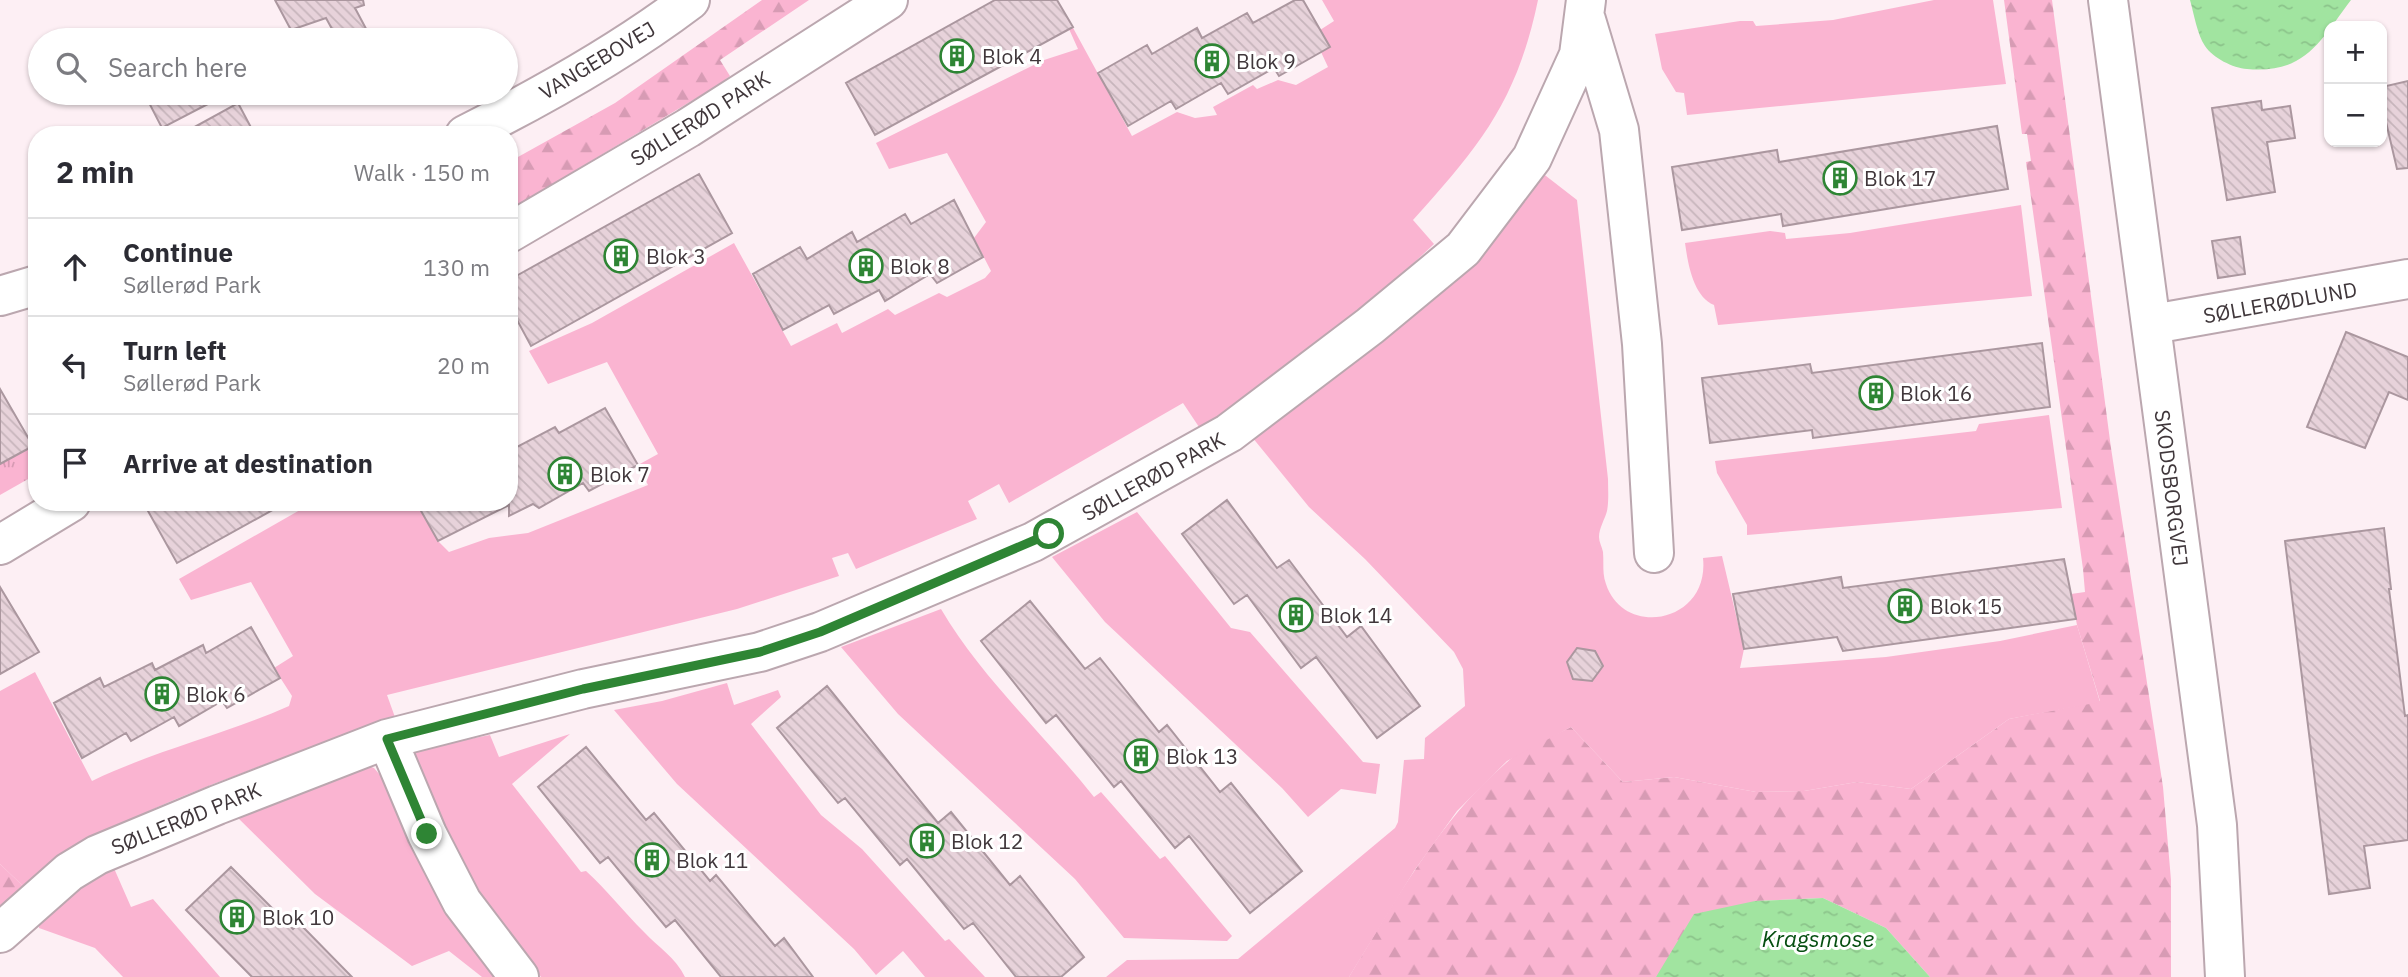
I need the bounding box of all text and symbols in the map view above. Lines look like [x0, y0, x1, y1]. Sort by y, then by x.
street label: VANGEBOVEJ [534, 14, 660, 106]
map controls [2324, 21, 2387, 147]
button: + [2324, 21, 2387, 84]
search box [28, 28, 518, 105]
building icon: Blok 4 [938, 37, 976, 75]
place label: Blok 4 [982, 42, 1042, 70]
building icon: Blok 9 [1193, 42, 1231, 80]
place label: Blok 9 [1236, 47, 1296, 75]
icon: search [52, 48, 90, 86]
text: Search here [108, 50, 247, 84]
street label: SØLLERØD PARK [625, 64, 775, 172]
button: − [2324, 84, 2387, 147]
text: 2 min [56, 152, 134, 191]
text: Walk · 150 m [354, 157, 490, 187]
building icon: Blok 17 [1821, 159, 1859, 197]
place label: Blok 17 [1864, 164, 1936, 192]
text: Continue [123, 235, 233, 269]
building icon: Blok 3 [602, 237, 640, 275]
place label: Blok 3 [646, 242, 706, 270]
building icon: Blok 8 [847, 247, 885, 285]
icon: ahead [56, 248, 94, 286]
text: 130 m [423, 252, 490, 282]
place label: Blok 8 [890, 252, 950, 280]
text: Søllerød Park [123, 269, 261, 299]
street label: SØLLERØDLUND [2201, 275, 2359, 329]
text: Turn left [123, 333, 226, 367]
icon: left [56, 346, 94, 384]
text: 20 m [437, 350, 490, 380]
text: Søllerød Park [123, 367, 261, 397]
building icon: Blok 16 [1857, 374, 1895, 412]
place label: Blok 16 [1900, 379, 1972, 407]
street label: SKODSBORGVEJ [2148, 408, 2196, 568]
street label: SØLLERØD PARK [1076, 425, 1230, 527]
icon: arrive [56, 444, 94, 482]
text: Arrive at destination [123, 446, 373, 480]
building icon: Blok 7 [546, 455, 584, 493]
place label: Blok 7 [590, 460, 650, 488]
route start [1033, 518, 1064, 549]
building icon: Blok 15 [1886, 587, 1924, 625]
place label: Blok 15 [1930, 592, 2002, 620]
building icon: Blok 14 [1277, 596, 1315, 634]
place label: Blok 14 [1320, 601, 1392, 629]
building icon: Blok 6 [143, 675, 181, 713]
place label: Blok 6 [186, 680, 246, 708]
building icon: Blok 13 [1122, 737, 1160, 775]
place label: Blok 13 [1166, 742, 1238, 770]
street label: SØLLERØD PARK [107, 775, 265, 861]
route end [411, 818, 442, 849]
building icon: Blok 12 [908, 822, 946, 860]
place label: Blok 12 [951, 827, 1023, 855]
building icon: Blok 11 [633, 841, 671, 879]
place label: Blok 11 [676, 846, 748, 874]
building icon: Blok 10 [218, 898, 256, 936]
place label: Blok 10 [262, 903, 334, 931]
water label: Kragsmose [1762, 923, 1875, 953]

